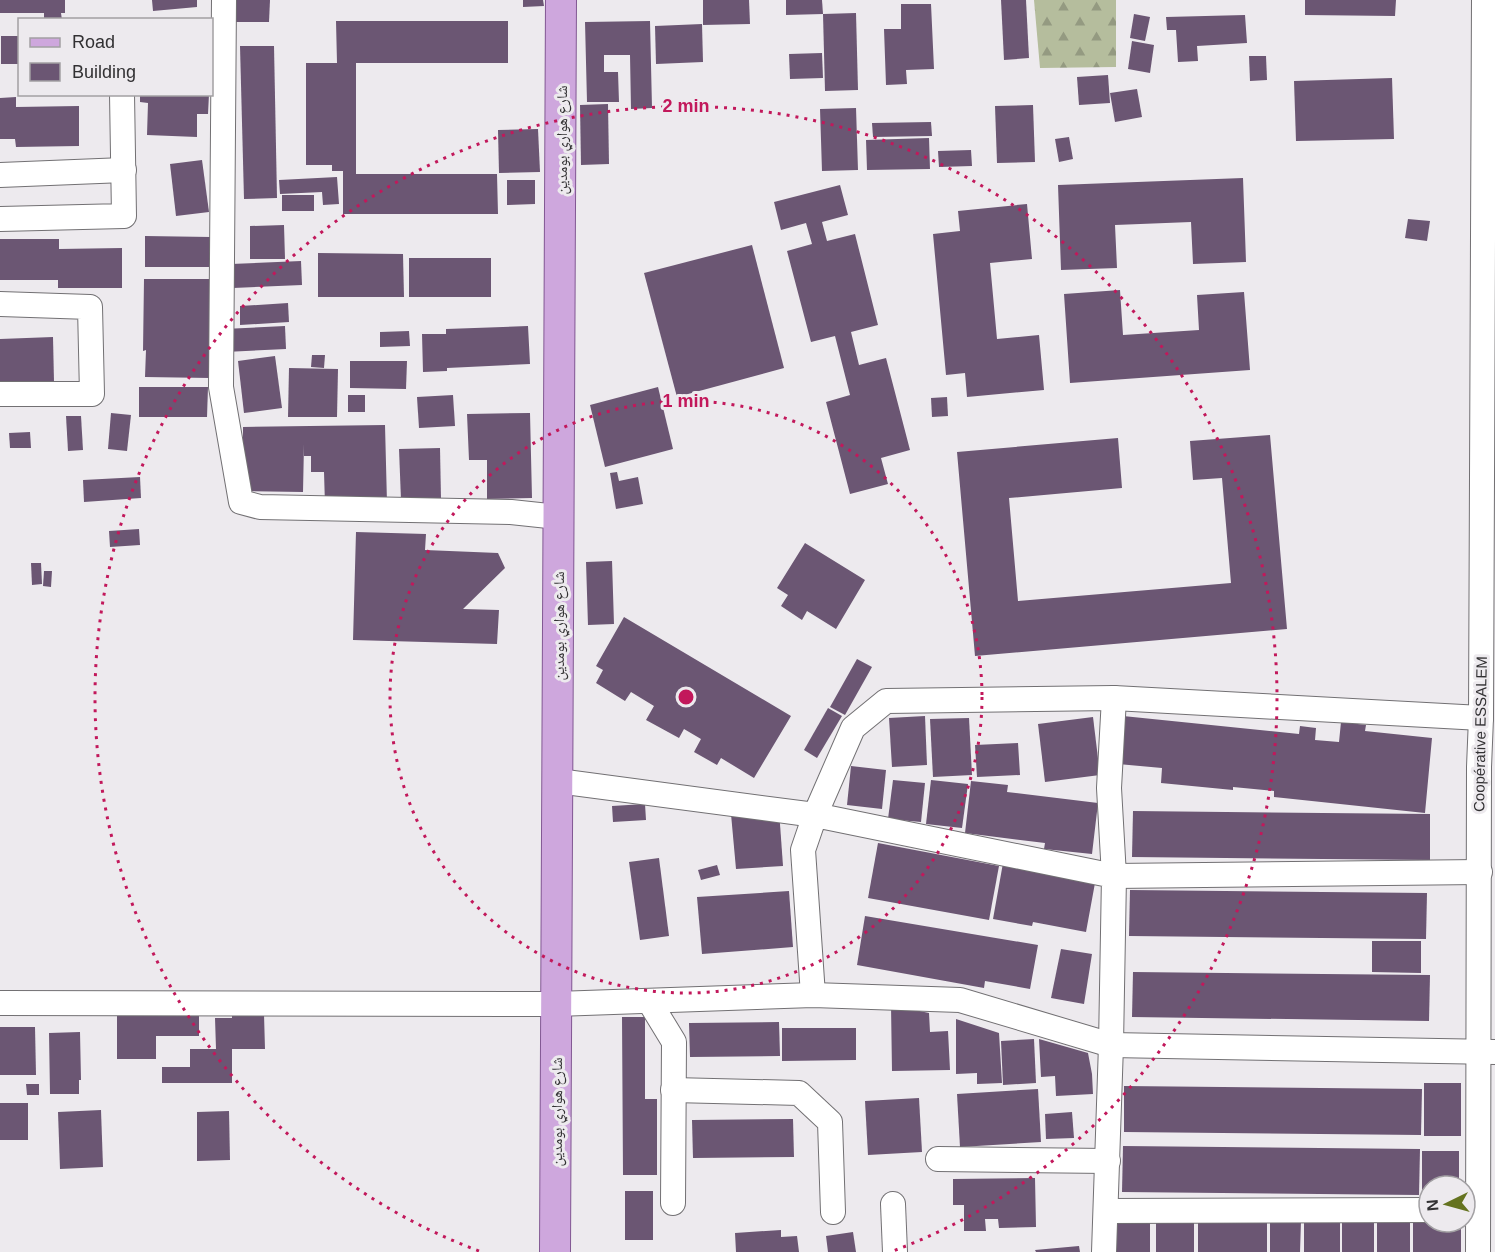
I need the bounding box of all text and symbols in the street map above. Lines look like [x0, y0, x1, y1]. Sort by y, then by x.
legend [18, 18, 213, 96]
text: Road [72, 32, 115, 52]
text: Building [72, 62, 136, 82]
street label: شارع هواري بومدين [553, 85, 573, 195]
text: 2 min [662, 96, 710, 116]
text: 1 min [662, 391, 710, 411]
street label: شارع هواري بومدين [550, 571, 570, 681]
street label: Coopérative ESSALEM [1470, 656, 1490, 812]
centre of rings [676, 687, 696, 707]
street label: شارع هواري بومدين [548, 1057, 568, 1167]
north arrow [1417, 1174, 1477, 1234]
text: N [1424, 1199, 1442, 1212]

